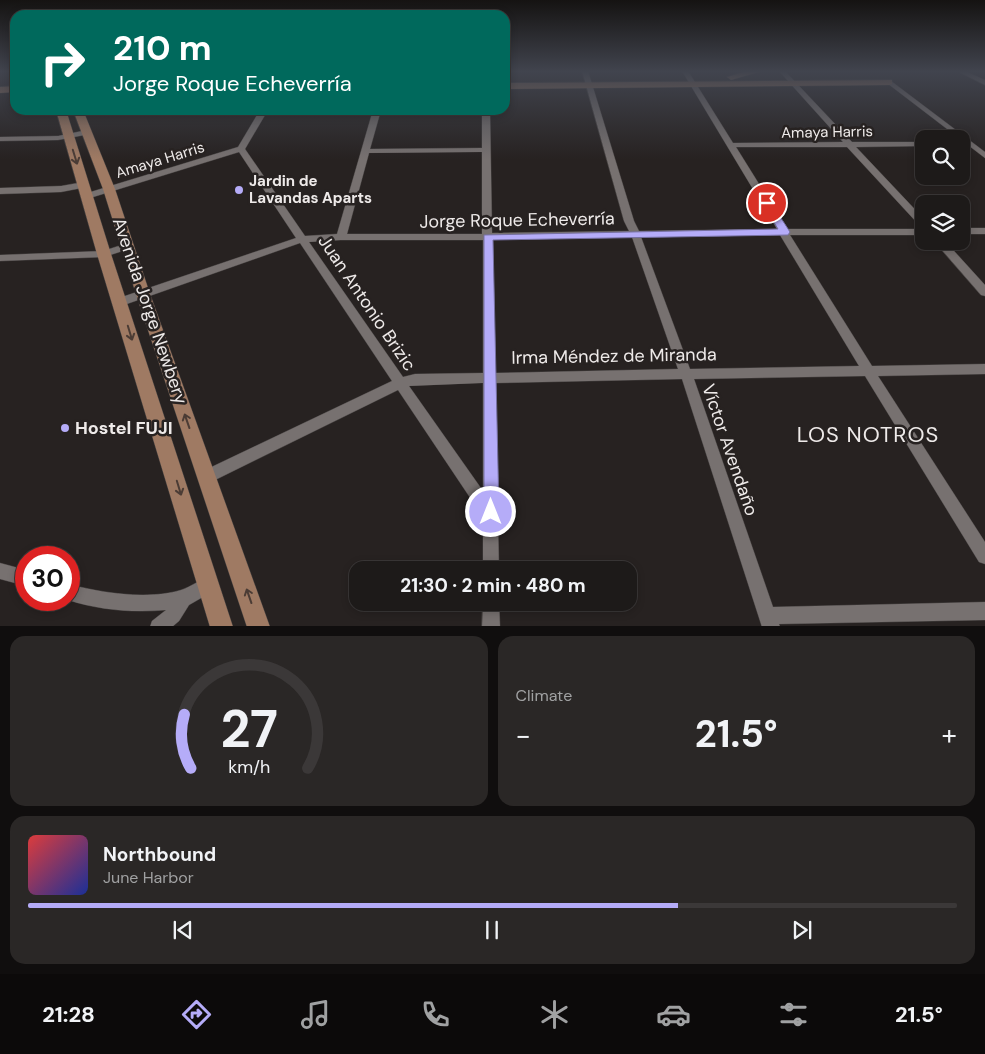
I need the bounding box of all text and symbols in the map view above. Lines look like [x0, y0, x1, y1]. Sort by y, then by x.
text: 210 m [113, 25, 212, 71]
icon: right [30, 30, 95, 95]
text: Jorge Roque Echeverría [113, 69, 352, 98]
street label: Amaya Harris [781, 121, 873, 143]
map controls [915, 130, 970, 250]
button: search [915, 130, 970, 185]
street label: Amaya Harris [113, 137, 207, 183]
one-way arrow [71, 148, 81, 164]
place label: Jardin de Lavandas Aparts [249, 171, 372, 208]
pin [746, 182, 788, 224]
marker: Jardin de Lavandas Aparts [233, 184, 245, 196]
icon: arrive [753, 189, 781, 217]
button: layers [915, 195, 970, 250]
street label: Jorge Roque Echeverría [419, 206, 615, 234]
street label: Avenida Jorge Newbery [107, 215, 193, 407]
street label: Juan Antonio Brizic [313, 230, 421, 376]
one-way arrow [126, 325, 135, 341]
street label: Irma Méndez de Miranda [511, 342, 717, 370]
street label: Víctor Avendaño [696, 381, 764, 519]
one-way arrow [182, 414, 191, 430]
place label: Hostel FUJI [75, 416, 173, 440]
district label: LOS NOTROS [797, 420, 939, 449]
marker: Hostel FUJI [59, 422, 71, 434]
one-way arrow [175, 480, 184, 496]
position arrow [464, 485, 516, 537]
speed limit sign: 30 [15, 546, 80, 611]
text: 21:30 · 2 min · 480 m [400, 573, 586, 598]
one-way arrow [244, 589, 253, 605]
text: Climate [516, 685, 572, 706]
text: 27 [220, 695, 278, 763]
text: 21.5° [695, 709, 778, 759]
text: − [516, 717, 531, 754]
text: + [942, 717, 957, 754]
text: km/h [228, 755, 270, 779]
text: Northbound [103, 842, 216, 867]
text: June Harbor [103, 867, 194, 888]
icon: previous [169, 916, 197, 944]
icon: pause [478, 916, 506, 944]
icon: next [788, 916, 816, 944]
icon: directions [179, 997, 214, 1032]
icon: music [298, 997, 333, 1032]
icon: phone [418, 997, 453, 1032]
icon: climate [537, 997, 572, 1032]
icon: car [656, 997, 691, 1032]
icon: filters [776, 997, 811, 1032]
text: 21:28 [42, 1000, 95, 1029]
text: 21.5° [895, 1000, 943, 1029]

